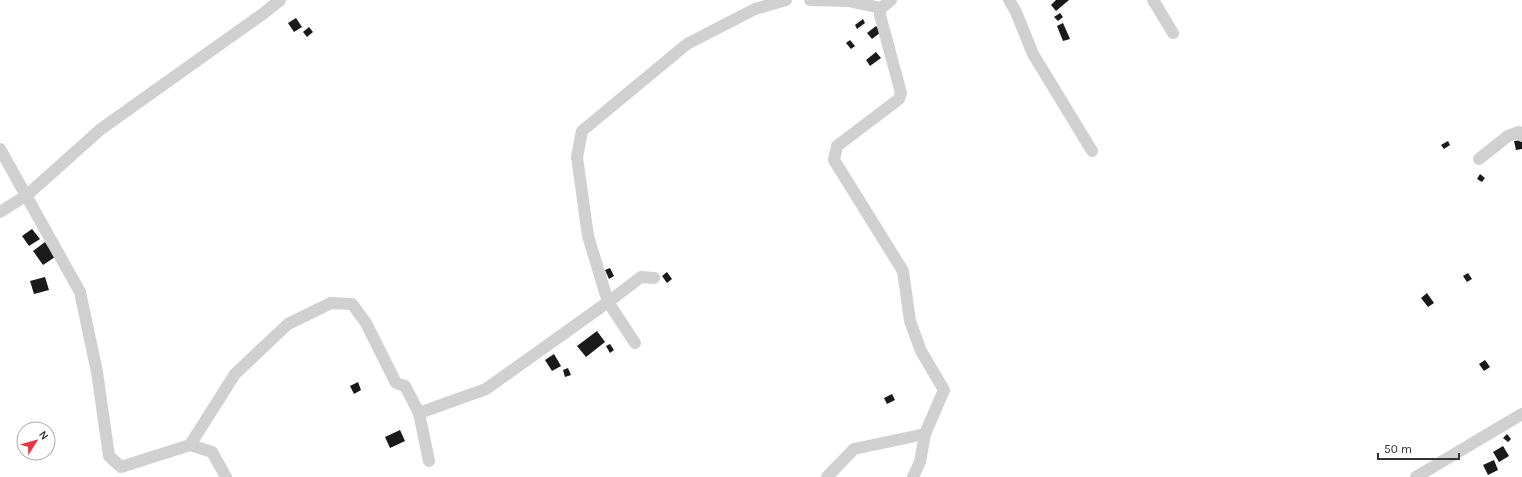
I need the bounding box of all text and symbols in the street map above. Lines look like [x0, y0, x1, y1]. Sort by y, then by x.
north arrow [16, 421, 56, 461]
text: N [36, 428, 51, 442]
scale bar [1378, 435, 1459, 461]
text: 50 m [1384, 442, 1412, 456]

